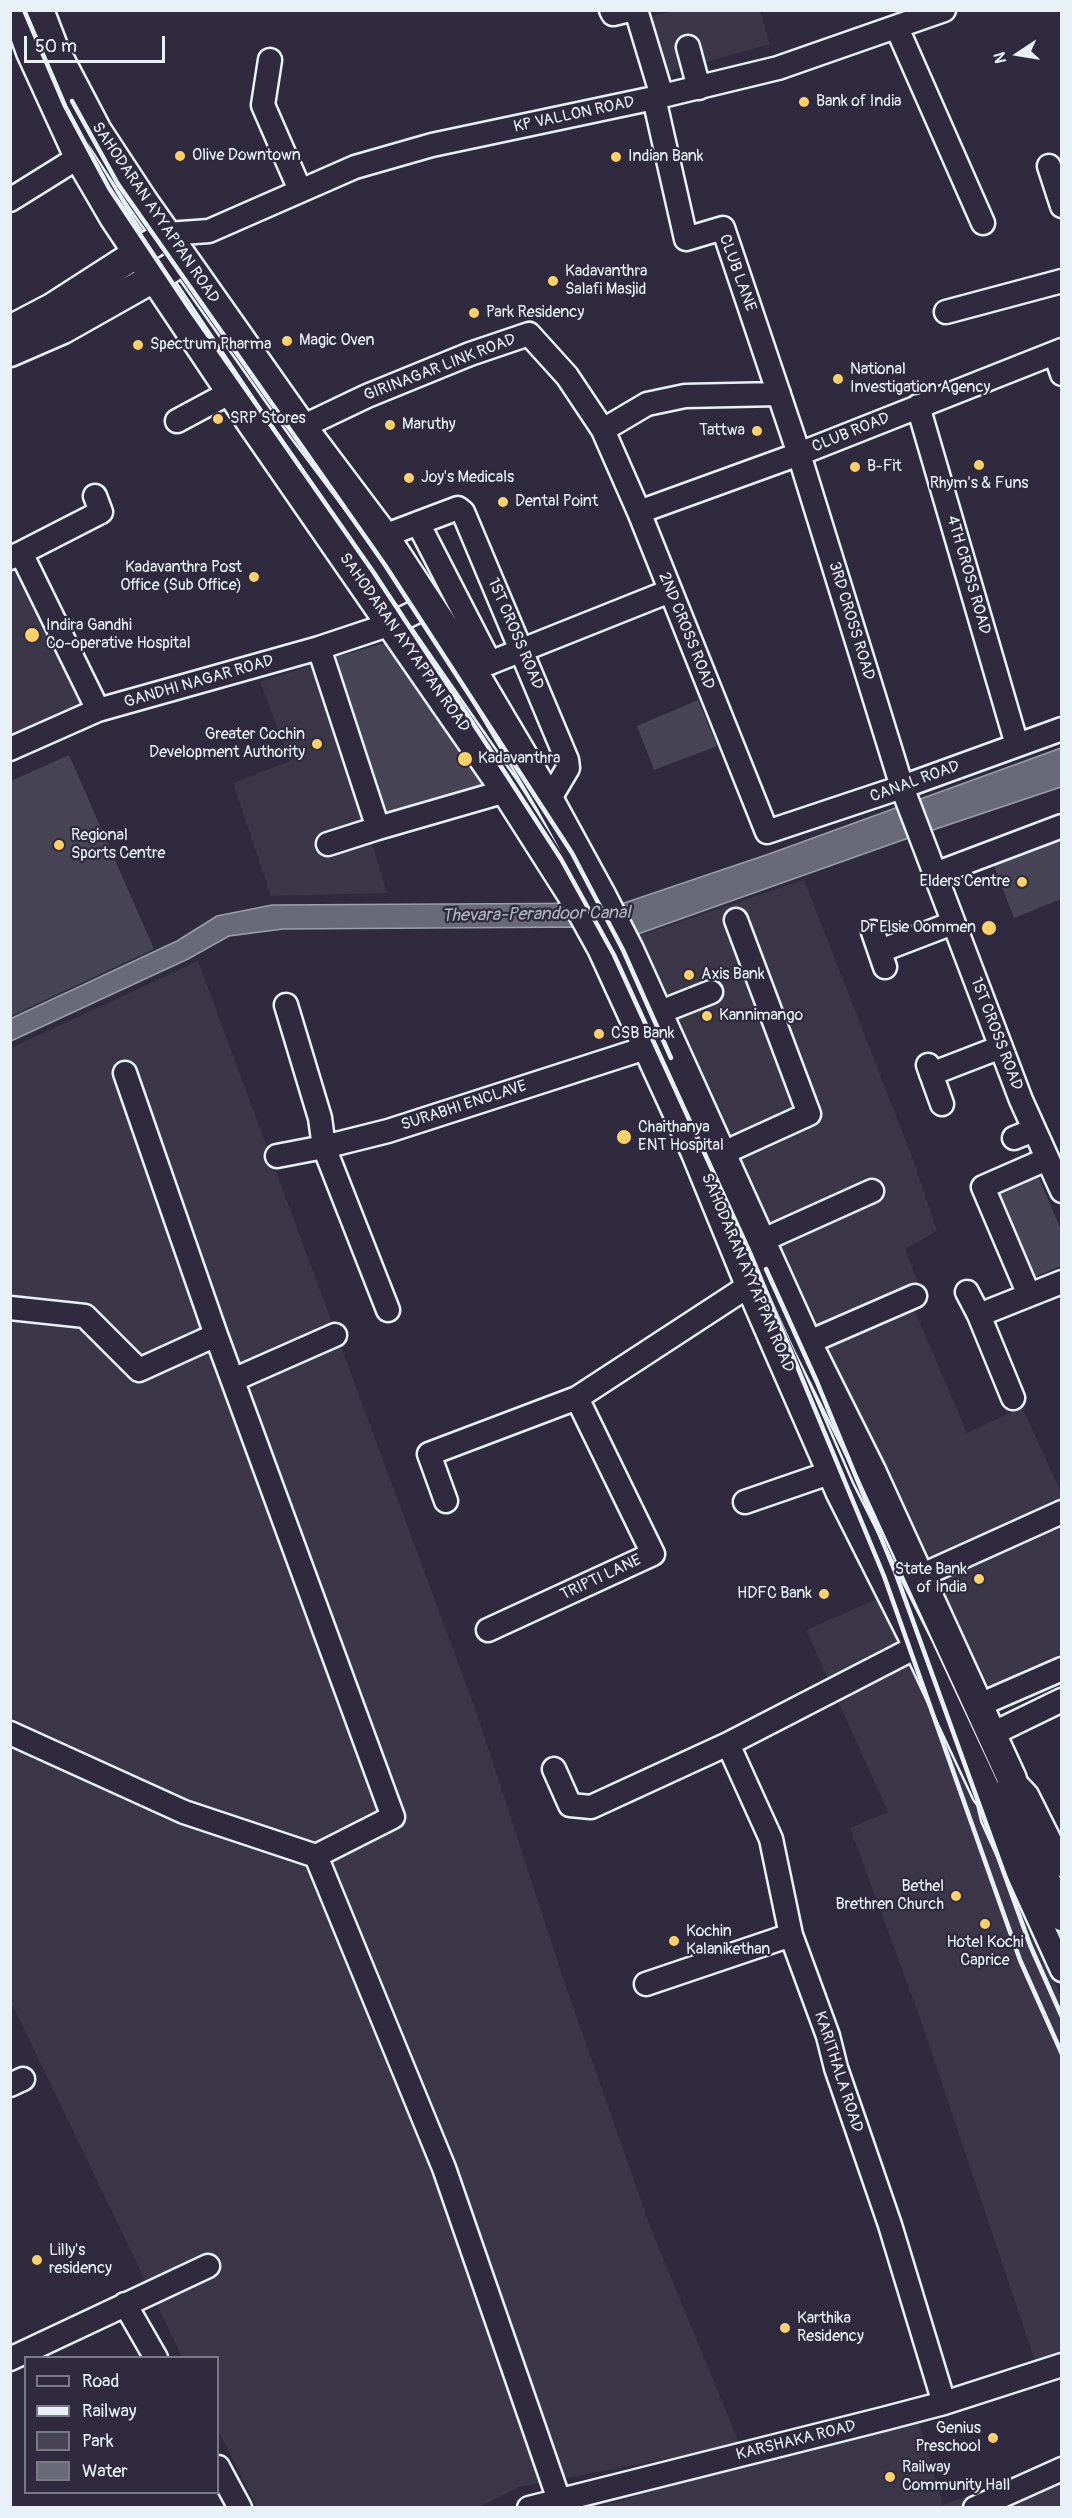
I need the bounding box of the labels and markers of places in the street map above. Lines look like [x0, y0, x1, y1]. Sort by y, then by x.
place label: Bank of India [816, 92, 901, 112]
marker: Bank of India [797, 95, 811, 109]
place label: Olive Downtown [192, 146, 301, 166]
place label: Indian Bank [628, 147, 703, 167]
marker: Olive Downtown [173, 149, 187, 163]
marker: Indian Bank [609, 150, 623, 164]
place label: Kadavanthra Salafi Masjid [565, 262, 648, 300]
marker: Kadavanthra Salafi Masjid [546, 274, 560, 288]
place label: Park Residency [486, 303, 584, 323]
marker: Park Residency [467, 306, 481, 320]
place label: Magic Oven [299, 331, 374, 351]
marker: Magic Oven [280, 334, 294, 348]
place label: Spectrum Pharma [150, 335, 271, 355]
marker: Spectrum Pharma [131, 338, 145, 352]
place label: National Investigation Agency [850, 360, 990, 398]
marker: National Investigation Agency [831, 372, 845, 386]
place label: SRP Stores [230, 409, 306, 429]
marker: SRP Stores [211, 412, 225, 426]
place label: Maruthy [402, 415, 456, 435]
marker: Maruthy [383, 418, 397, 432]
place label: Tattwa [699, 421, 745, 441]
marker: Tattwa [750, 424, 764, 438]
place label: B-Fit [867, 457, 902, 477]
marker: Rhym's & Funs [972, 458, 986, 472]
marker: B-Fit [848, 460, 862, 474]
place label: Joy's Medicals [421, 468, 514, 488]
marker: Joy's Medicals [402, 471, 416, 485]
place label: Rhym's & Funs [930, 474, 1028, 494]
place label: Dental Point [515, 492, 598, 512]
marker: Dental Point [496, 495, 510, 509]
place label: Kadavanthra Post Office (Sub Office) [120, 558, 242, 596]
marker: Kadavanthra Post Office (Sub Office) [247, 570, 261, 584]
place label: Indira Gandhi Co-operative Hospital [46, 616, 190, 654]
marker: Indira Gandhi Co-operative Hospital [23, 626, 41, 644]
place label: Greater Cochin Development Authority [149, 725, 305, 763]
marker: Greater Cochin Development Authority [310, 737, 324, 751]
place label: Kadavanthra [478, 749, 561, 769]
marker: Kadavanthra [456, 750, 474, 768]
place label: Regional Sports Centre [71, 826, 165, 864]
marker: Regional Sports Centre [52, 838, 66, 852]
place label: Elders Centre [920, 872, 1010, 892]
marker: Elders Centre [1015, 875, 1029, 889]
place label: Dr Elsie Oommen [860, 918, 976, 938]
marker: Dr Elsie Oommen [980, 919, 998, 937]
place label: Axis Bank [701, 965, 765, 985]
marker: Axis Bank [682, 968, 696, 982]
place label: Kannimango [719, 1006, 803, 1026]
marker: Kannimango [700, 1009, 714, 1023]
place label: CSB Bank [611, 1024, 674, 1044]
marker: CSB Bank [592, 1027, 606, 1041]
place label: Chaithanya ENT Hospital [638, 1118, 724, 1156]
marker: Chaithanya ENT Hospital [615, 1128, 633, 1146]
place label: State Bank of India [895, 1560, 967, 1598]
marker: State Bank of India [972, 1572, 986, 1586]
place label: HDFC Bank [737, 1584, 812, 1604]
marker: HDFC Bank [817, 1587, 831, 1601]
place label: Bethel Brethren Church [835, 1877, 944, 1915]
marker: Bethel Brethren Church [949, 1889, 963, 1903]
marker: Hotel Kochi Caprice [978, 1917, 992, 1931]
place label: Kochin Kalanikethan [686, 1922, 770, 1960]
place label: Hotel Kochi Caprice [946, 1933, 1024, 1971]
marker: Kochin Kalanikethan [667, 1934, 681, 1948]
place label: Lilly's residency [49, 2241, 112, 2279]
marker: Lilly's residency [30, 2253, 44, 2267]
place label: Karthika Residency [797, 2309, 864, 2347]
marker: Karthika Residency [778, 2321, 792, 2335]
place label: Genius Preschool [915, 2419, 981, 2457]
marker: Genius Preschool [986, 2431, 1000, 2445]
place label: Railway Community Hall [902, 2458, 1010, 2496]
marker: Railway Community Hall [883, 2470, 897, 2484]

